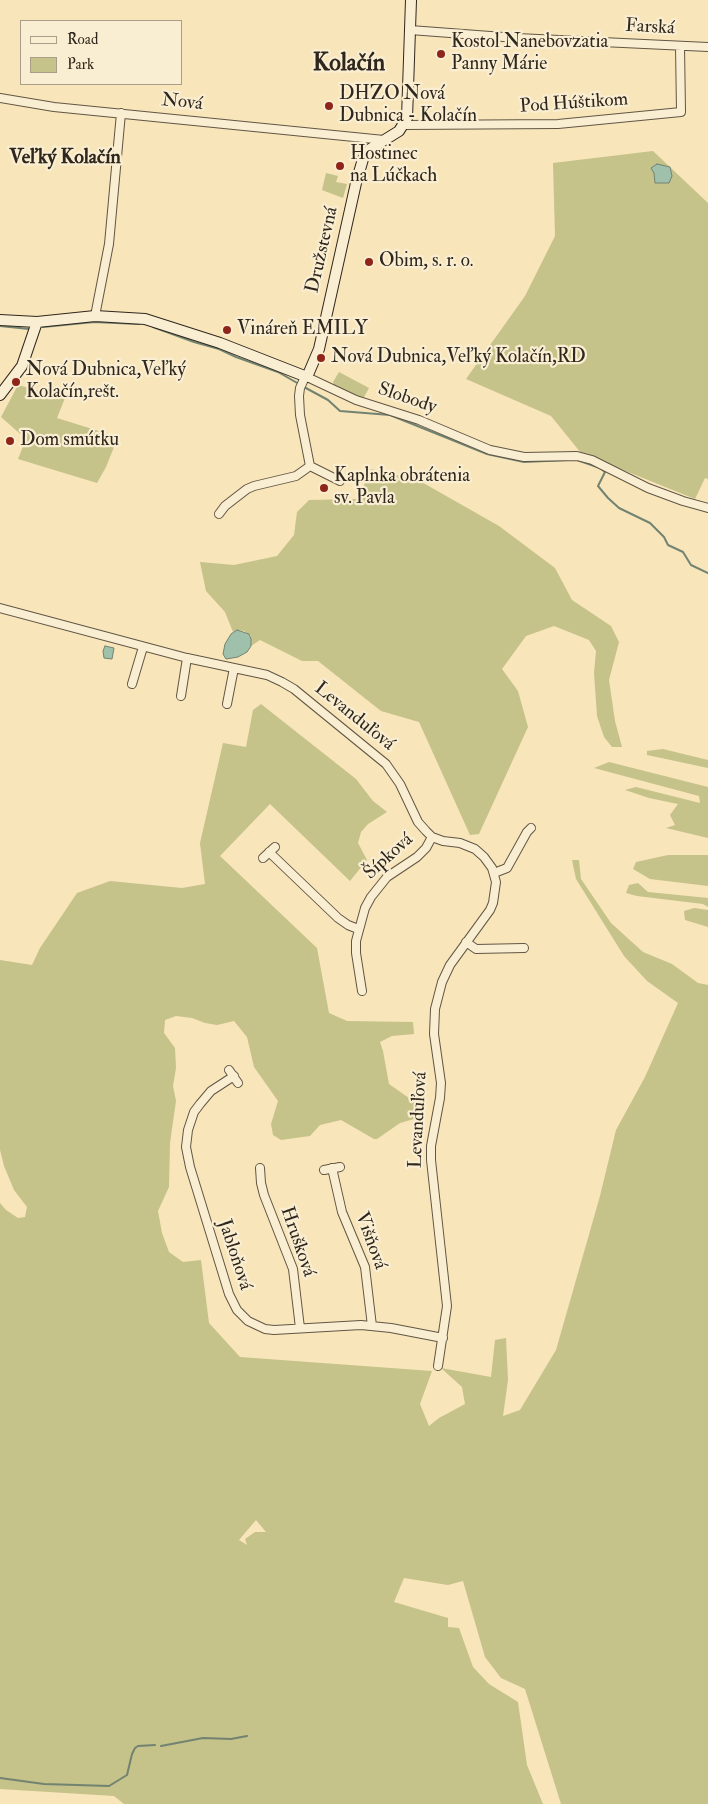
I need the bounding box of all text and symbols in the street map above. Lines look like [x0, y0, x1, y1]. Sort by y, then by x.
street label: Farská [625, 15, 675, 41]
legend [20, 20, 182, 85]
text: Road [67, 30, 98, 49]
place label: Kostol Nanebovzatia Panny Márie [451, 32, 608, 76]
marker: Kostol Nanebovzatia Panny Márie [435, 48, 447, 60]
district label: Kolačín [313, 51, 385, 79]
text: Park [67, 55, 94, 74]
place label: DHZO Nová Dubnica - Kolačín [339, 84, 477, 128]
street label: Nová [160, 89, 204, 117]
street label: Pod Húštikom [519, 89, 629, 119]
marker: DHZO Nová Dubnica - Kolačín [323, 100, 335, 112]
place label: Hostinec na Lúčkach [350, 144, 437, 188]
district label: Veľký Kolačín [9, 147, 121, 171]
marker: Hostinec na Lúčkach [334, 160, 346, 172]
street label: Družstevná [302, 205, 344, 295]
place label: Obim, s. r. o. [379, 251, 474, 273]
marker: Obim, s. r. o. [363, 256, 375, 268]
place label: Vináreň EMILY [237, 319, 368, 341]
marker: Vináreň EMILY [221, 324, 233, 336]
place label: Nová Dubnica,Veľký Kolačín,RD [331, 347, 586, 369]
marker: Nová Dubnica,Veľký Kolačín,RD [315, 352, 327, 364]
place label: Nová Dubnica,Veľký Kolačín,rešt. [26, 360, 186, 404]
marker: Nová Dubnica,Veľký Kolačín,rešt. [10, 376, 22, 388]
street label: Slobody [375, 378, 439, 420]
place label: Dom smútku [20, 430, 119, 452]
marker: Dom smútku [4, 435, 16, 447]
place label: Kaplnka obrátenia sv. Pavla [334, 466, 470, 510]
marker: Kaplnka obrátenia sv. Pavla [318, 482, 330, 494]
street label: Levanduľová [309, 678, 399, 756]
street label: Šípková [360, 829, 418, 885]
street label: Levanduľová [405, 1071, 433, 1169]
street label: Hrušková [274, 1204, 320, 1280]
street label: Višňová [349, 1209, 391, 1273]
street label: Jabloňová [212, 1217, 256, 1293]

